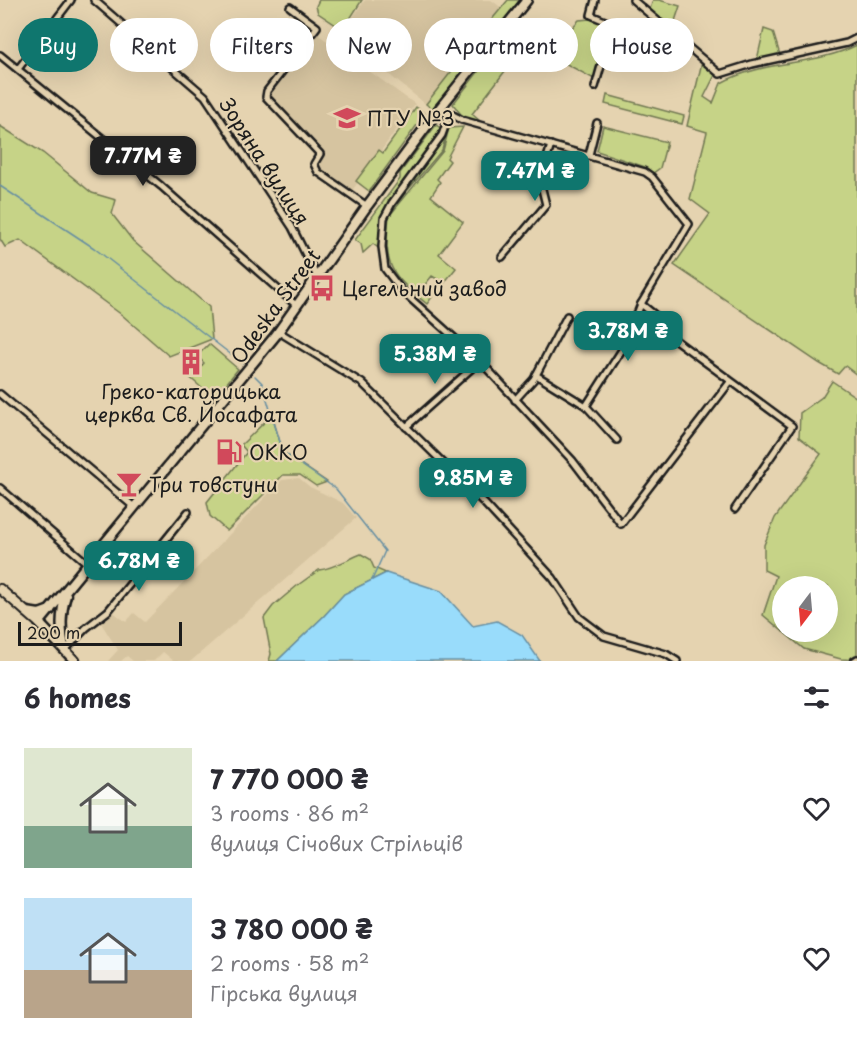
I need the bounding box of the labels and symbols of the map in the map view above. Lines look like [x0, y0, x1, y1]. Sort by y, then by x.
street label: Зоряна вулиця [213, 91, 317, 231]
school or university icon: ПТУ №3 [332, 103, 362, 133]
place label: ПТУ №3 [367, 103, 455, 133]
pin: 7.77M ₴ [88, 136, 198, 187]
pin: 7.47M ₴ [480, 151, 590, 202]
street label: Odeska Street [223, 242, 327, 370]
bus stop icon: Цегельний завод [307, 273, 337, 303]
place label: Цегельний завод [342, 273, 507, 303]
pin: 3.78M ₴ [573, 311, 683, 362]
pin: 5.38M ₴ [380, 334, 490, 385]
building icon: Греко-каторицька церква Св. Йосафата [176, 347, 206, 377]
place label: Греко-каторицька церква Св. Йосафата [85, 376, 298, 429]
fuel station icon: OKKO [214, 437, 244, 467]
place label: OKKO [249, 437, 308, 467]
pin: 9.85M ₴ [418, 458, 528, 509]
bar icon: Три товстуни [114, 469, 144, 499]
place label: Три товстуни [149, 469, 278, 499]
pin: 6.78M ₴ [84, 541, 194, 592]
north arrow [772, 576, 838, 642]
scale bar [18, 619, 182, 646]

